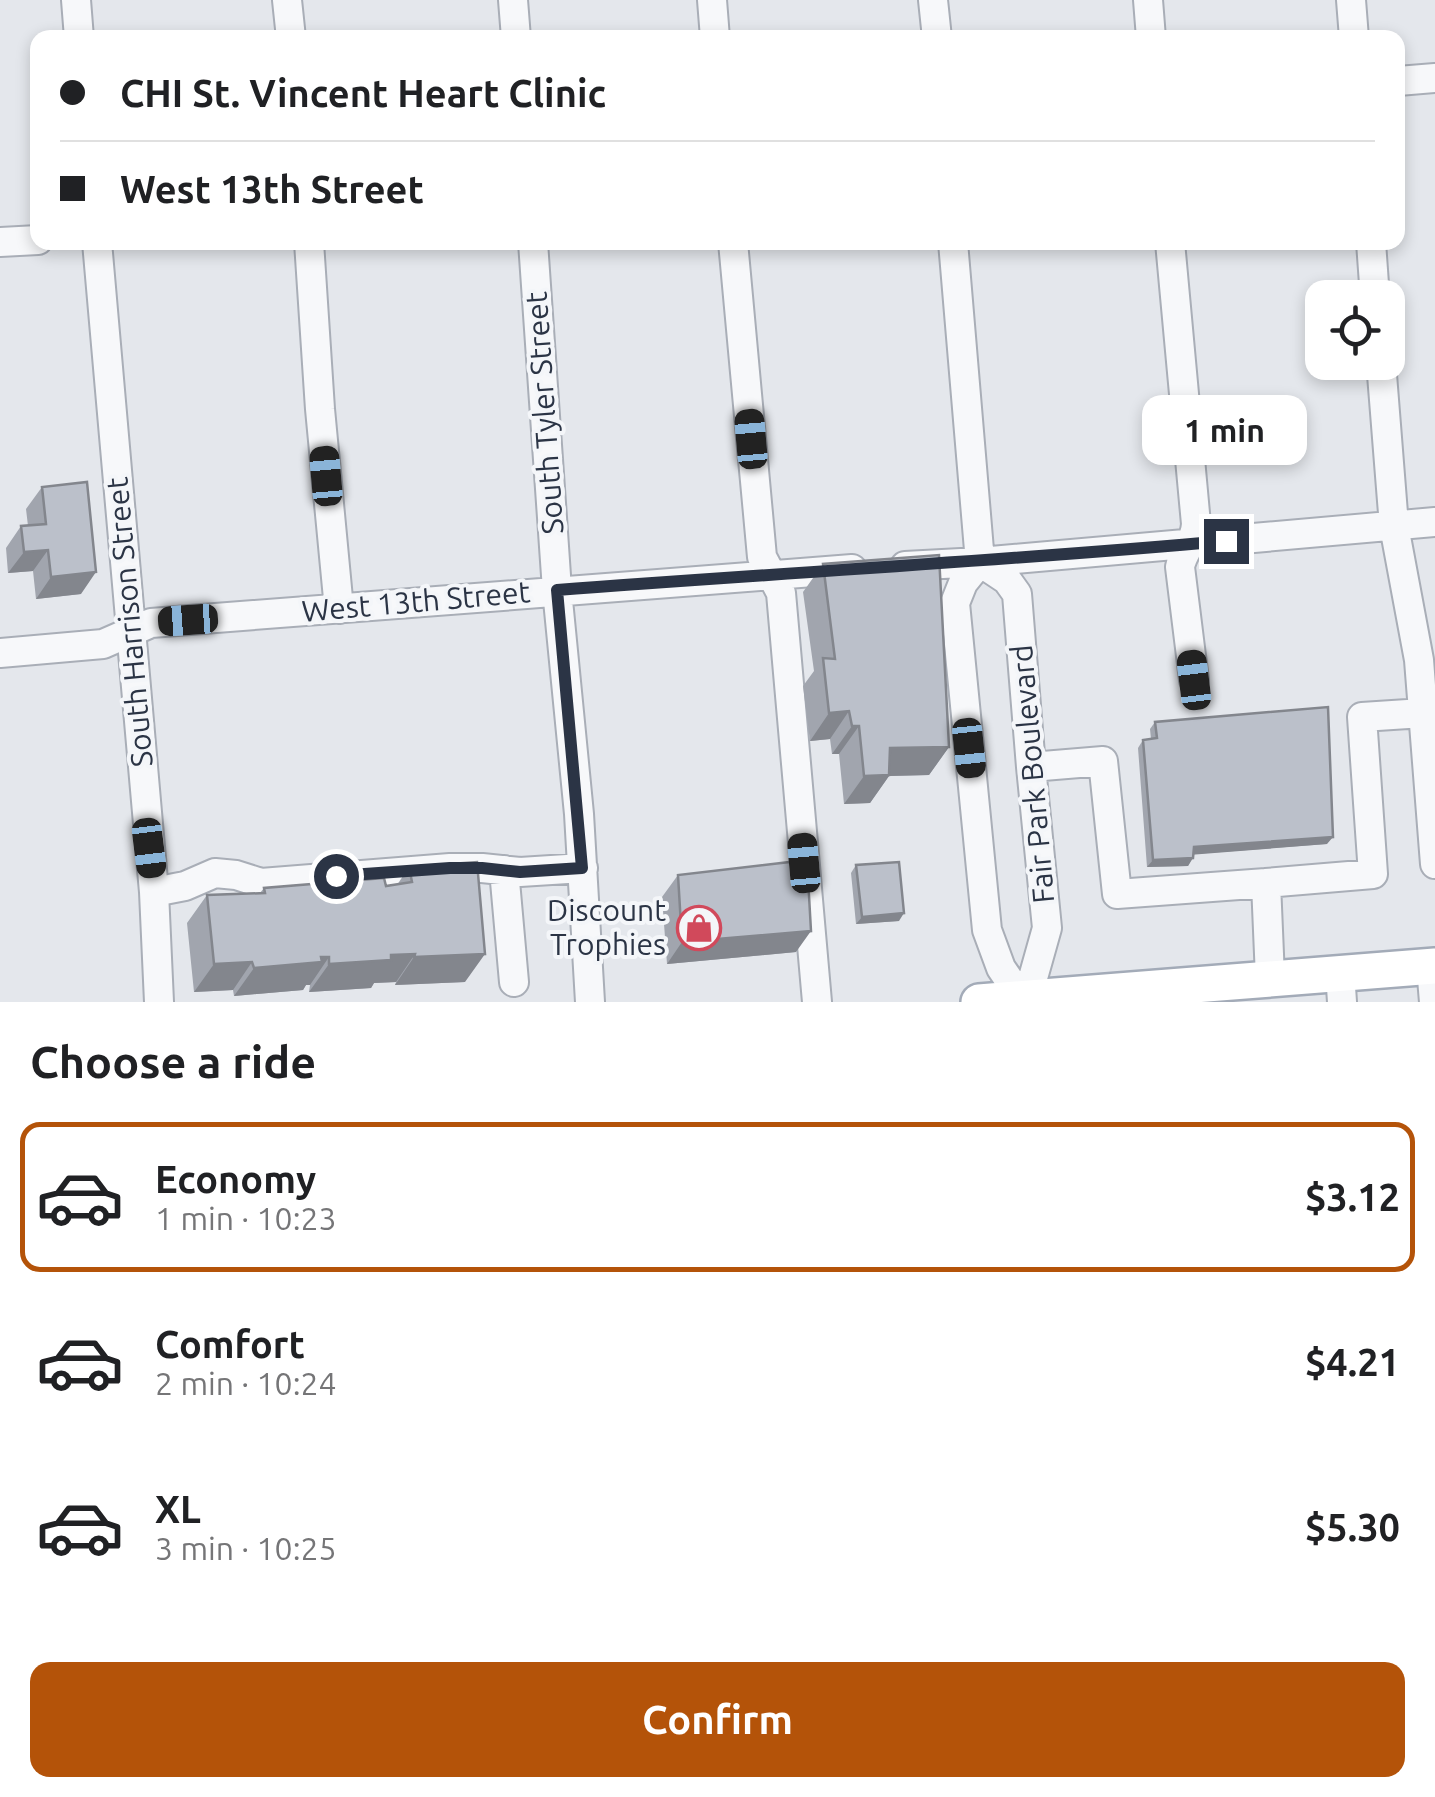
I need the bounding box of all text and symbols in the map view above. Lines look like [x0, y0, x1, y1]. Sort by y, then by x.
text: CHI St. Vincent Heart Clinic [120, 72, 606, 114]
text: West 13th Street [120, 168, 424, 210]
map controls [1305, 280, 1405, 380]
button: locate [1305, 280, 1405, 380]
street label: South Tyler Street [519, 290, 569, 536]
callout: 1 min [1144, 396, 1308, 466]
car [733, 408, 769, 470]
text: 1 min [1184, 412, 1265, 448]
car [308, 445, 344, 507]
street label: South Harrison Street [99, 476, 159, 768]
route end [1204, 519, 1249, 564]
street label: West 13th Street [300, 574, 532, 628]
car [157, 603, 219, 637]
street label: Fair Park Boulevard [1004, 644, 1060, 905]
car [1175, 648, 1213, 712]
car [951, 717, 987, 779]
car [130, 816, 168, 880]
car [786, 832, 822, 894]
route start [314, 854, 359, 899]
place label: Discount Trophies [547, 893, 666, 961]
shop icon: Discount Trophies [676, 905, 722, 951]
text: Choose a ride [30, 1036, 316, 1087]
icon: car [35, 1152, 125, 1242]
text: Economy [155, 1158, 316, 1200]
text: $3.12 [1305, 1176, 1400, 1218]
text: 1 min · 10:23 [155, 1200, 337, 1236]
icon: car [35, 1317, 125, 1407]
text: Comfort [155, 1323, 305, 1365]
text: $4.21 [1305, 1341, 1400, 1383]
text: 2 min · 10:24 [155, 1365, 337, 1401]
icon: car [35, 1482, 125, 1572]
text: XL [155, 1488, 201, 1530]
text: $5.30 [1305, 1506, 1400, 1548]
text: 3 min · 10:25 [155, 1530, 337, 1566]
button: Confirm [30, 1662, 1405, 1777]

